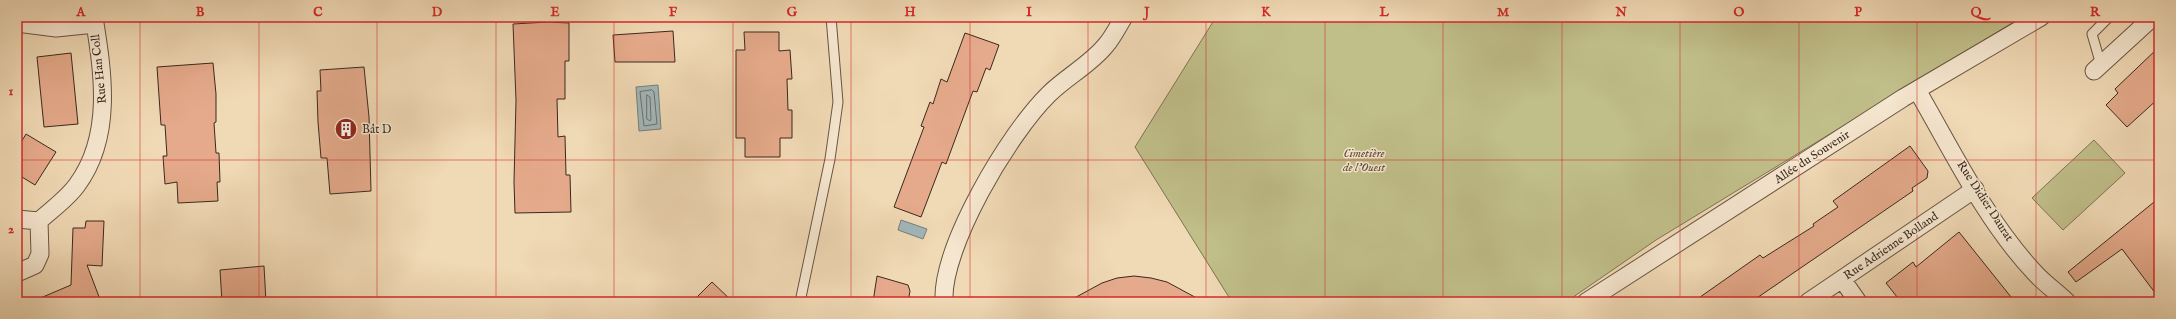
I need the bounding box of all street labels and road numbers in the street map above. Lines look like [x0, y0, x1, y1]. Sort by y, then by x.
street label: Rue Han Coll [88, 33, 110, 104]
street label: Allée du Souvenir [1771, 127, 1853, 188]
street label: Rue Didier Daurat [1953, 158, 2017, 244]
street label: Rue Adrienne Bolland [1841, 208, 1942, 283]

